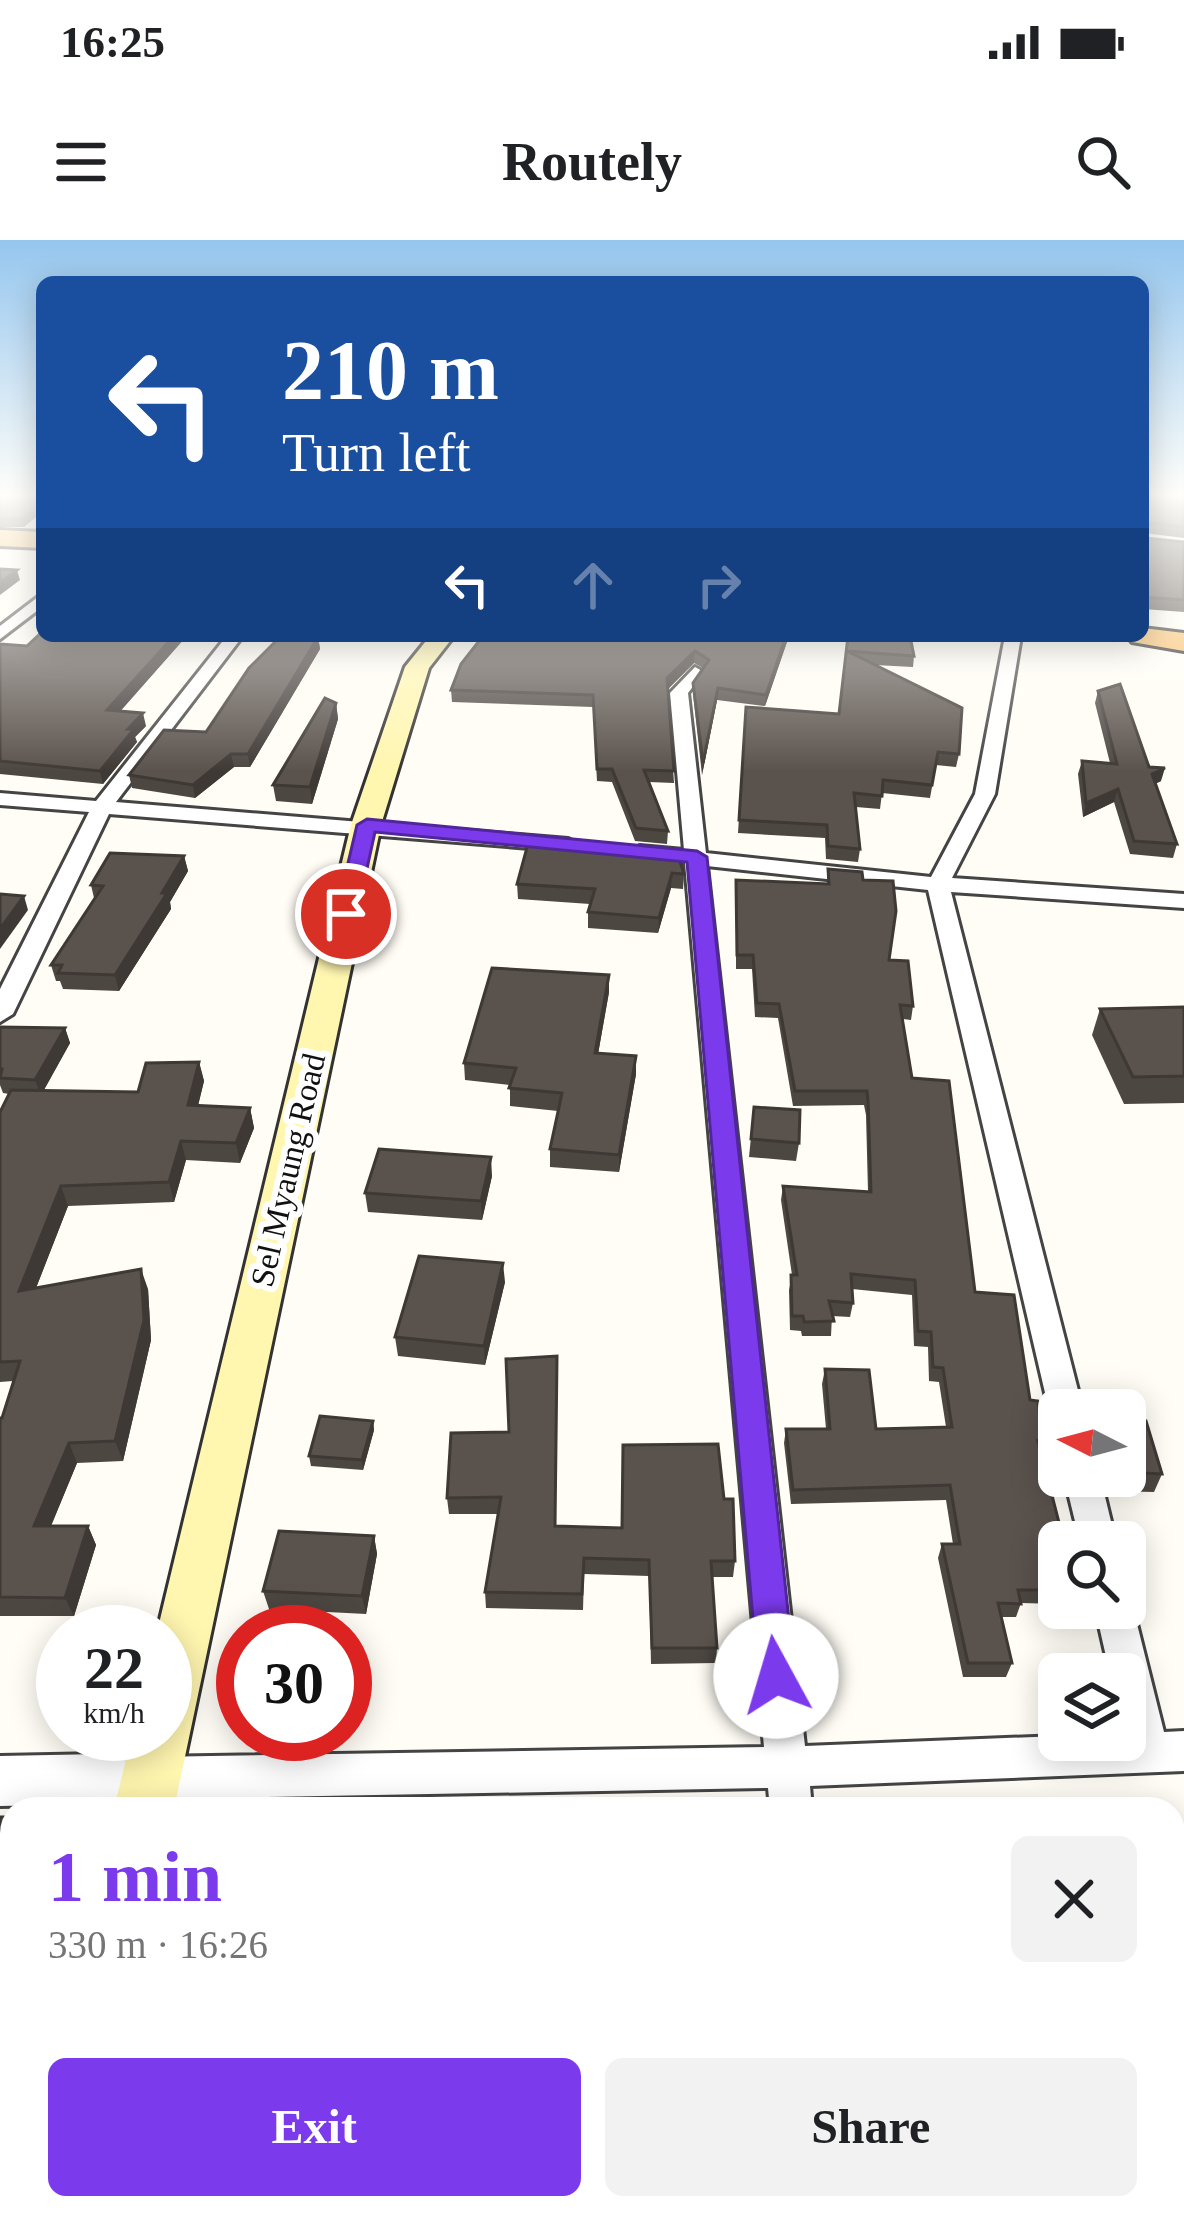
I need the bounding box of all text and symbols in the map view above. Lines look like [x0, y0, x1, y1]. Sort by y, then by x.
text: 16:25 [60, 17, 165, 67]
icon: menu [48, 129, 114, 195]
icon: search [1070, 129, 1136, 195]
text: Routely [502, 132, 682, 192]
icon: left [84, 324, 240, 480]
text: 210 m [282, 324, 499, 417]
text: Turn left [282, 423, 471, 483]
icon: left [434, 552, 500, 618]
icon: ahead [560, 552, 626, 618]
icon: right [686, 552, 752, 618]
pin [295, 863, 397, 965]
icon: arrive [313, 881, 379, 947]
street label: Sel Myaung Road [244, 1049, 332, 1290]
north arrow [1038, 1389, 1146, 1497]
map controls [1038, 1389, 1146, 1761]
button: search [1038, 1521, 1146, 1629]
speed limit sign: 30 [216, 1605, 372, 1761]
position arrow [713, 1613, 839, 1739]
text: 22 [84, 1635, 144, 1701]
button: layers [1038, 1653, 1146, 1761]
text: km/h [83, 1696, 145, 1729]
button: close [1011, 1836, 1137, 1962]
text: 1 min [48, 1837, 222, 1917]
text: 330 m · 16:26 [48, 1923, 268, 1966]
button: Exit [48, 2058, 581, 2196]
button: Share [605, 2058, 1137, 2196]

